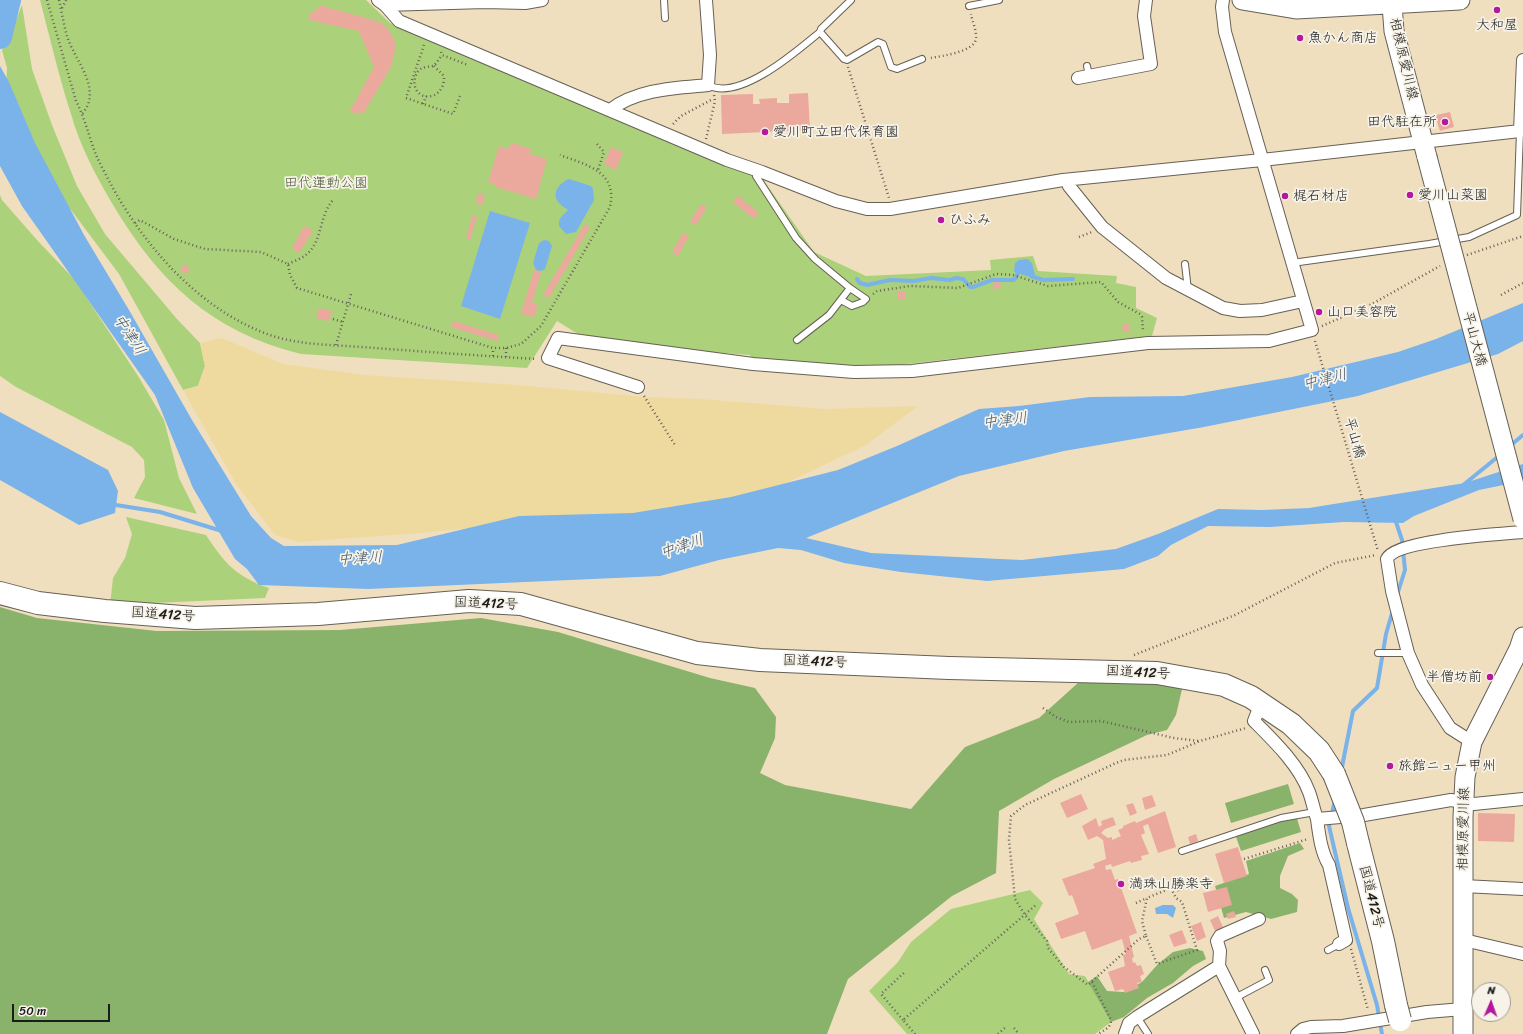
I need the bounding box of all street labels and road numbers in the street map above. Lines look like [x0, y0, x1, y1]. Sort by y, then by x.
street label: 相模原愛川線 [1385, 16, 1421, 102]
street label: 平山大橋 [1459, 310, 1489, 368]
street label: 平山橋 [1340, 415, 1368, 461]
street label: 国道412号 [453, 594, 519, 614]
street label: 国道412号 [130, 604, 196, 626]
street label: 国道412号 [782, 652, 848, 672]
street label: 国道412号 [1105, 663, 1171, 683]
street label: 相模原愛川線 [1455, 787, 1473, 871]
street label: 国道412号 [1355, 864, 1387, 930]

